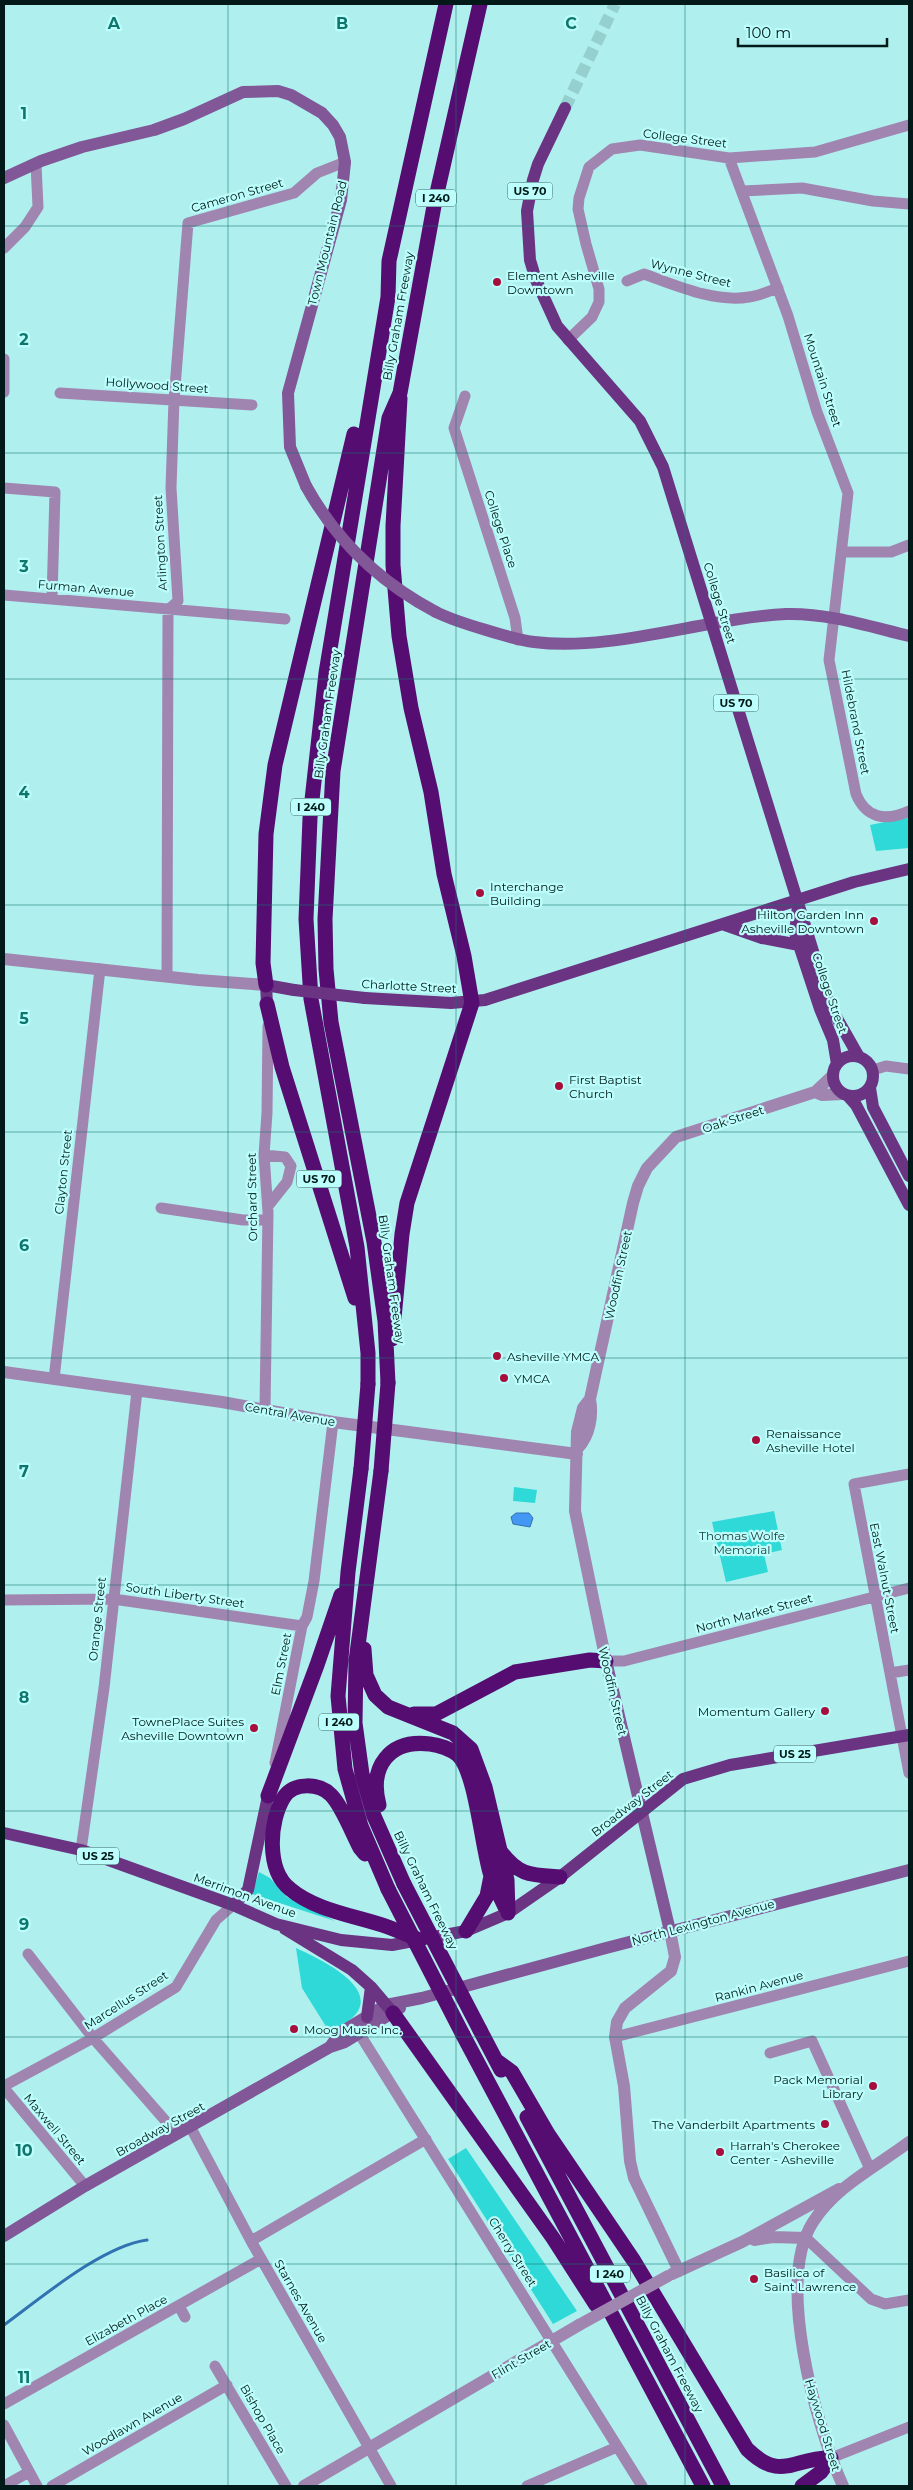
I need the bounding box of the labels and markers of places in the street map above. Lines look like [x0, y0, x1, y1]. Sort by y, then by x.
place label: Element Asheville Downtown [507, 268, 615, 297]
marker: Element Asheville Downtown [491, 276, 503, 288]
place label: Interchange Building [490, 879, 564, 908]
marker: Interchange Building [474, 887, 486, 899]
place label: Hilton Garden Inn Asheville Downtown [741, 907, 864, 936]
marker: Hilton Garden Inn Asheville Downtown [868, 915, 880, 927]
place label: First Baptist Church [569, 1072, 642, 1101]
marker: First Baptist Church [553, 1080, 565, 1092]
place label: Asheville YMCA [507, 1349, 599, 1364]
marker: Asheville YMCA [491, 1350, 503, 1362]
place label: YMCA [514, 1371, 550, 1386]
marker: YMCA [498, 1372, 510, 1384]
place label: Renaissance Asheville Hotel [766, 1426, 855, 1455]
marker: Renaissance Asheville Hotel [750, 1434, 762, 1446]
place label: Momentum Gallery [698, 1704, 815, 1719]
marker: Momentum Gallery [819, 1705, 831, 1717]
place label: TownePlace Suites Asheville Downtown [121, 1714, 244, 1743]
marker: TownePlace Suites Asheville Downtown [248, 1722, 260, 1734]
place label: Moog Music Inc. [304, 2022, 402, 2037]
marker: Moog Music Inc. [288, 2023, 300, 2035]
place label: Pack Memorial Library [773, 2072, 863, 2101]
marker: Pack Memorial Library [867, 2080, 879, 2092]
place label: The Vanderbilt Apartments [652, 2117, 815, 2132]
marker: The Vanderbilt Apartments [819, 2118, 831, 2130]
place label: Harrah's Cherokee Center - Asheville [730, 2138, 840, 2167]
marker: Harrah's Cherokee Center - Asheville [714, 2146, 726, 2158]
place label: Basilica of Saint Lawrence [764, 2265, 856, 2294]
marker: Basilica of Saint Lawrence [748, 2273, 760, 2285]

